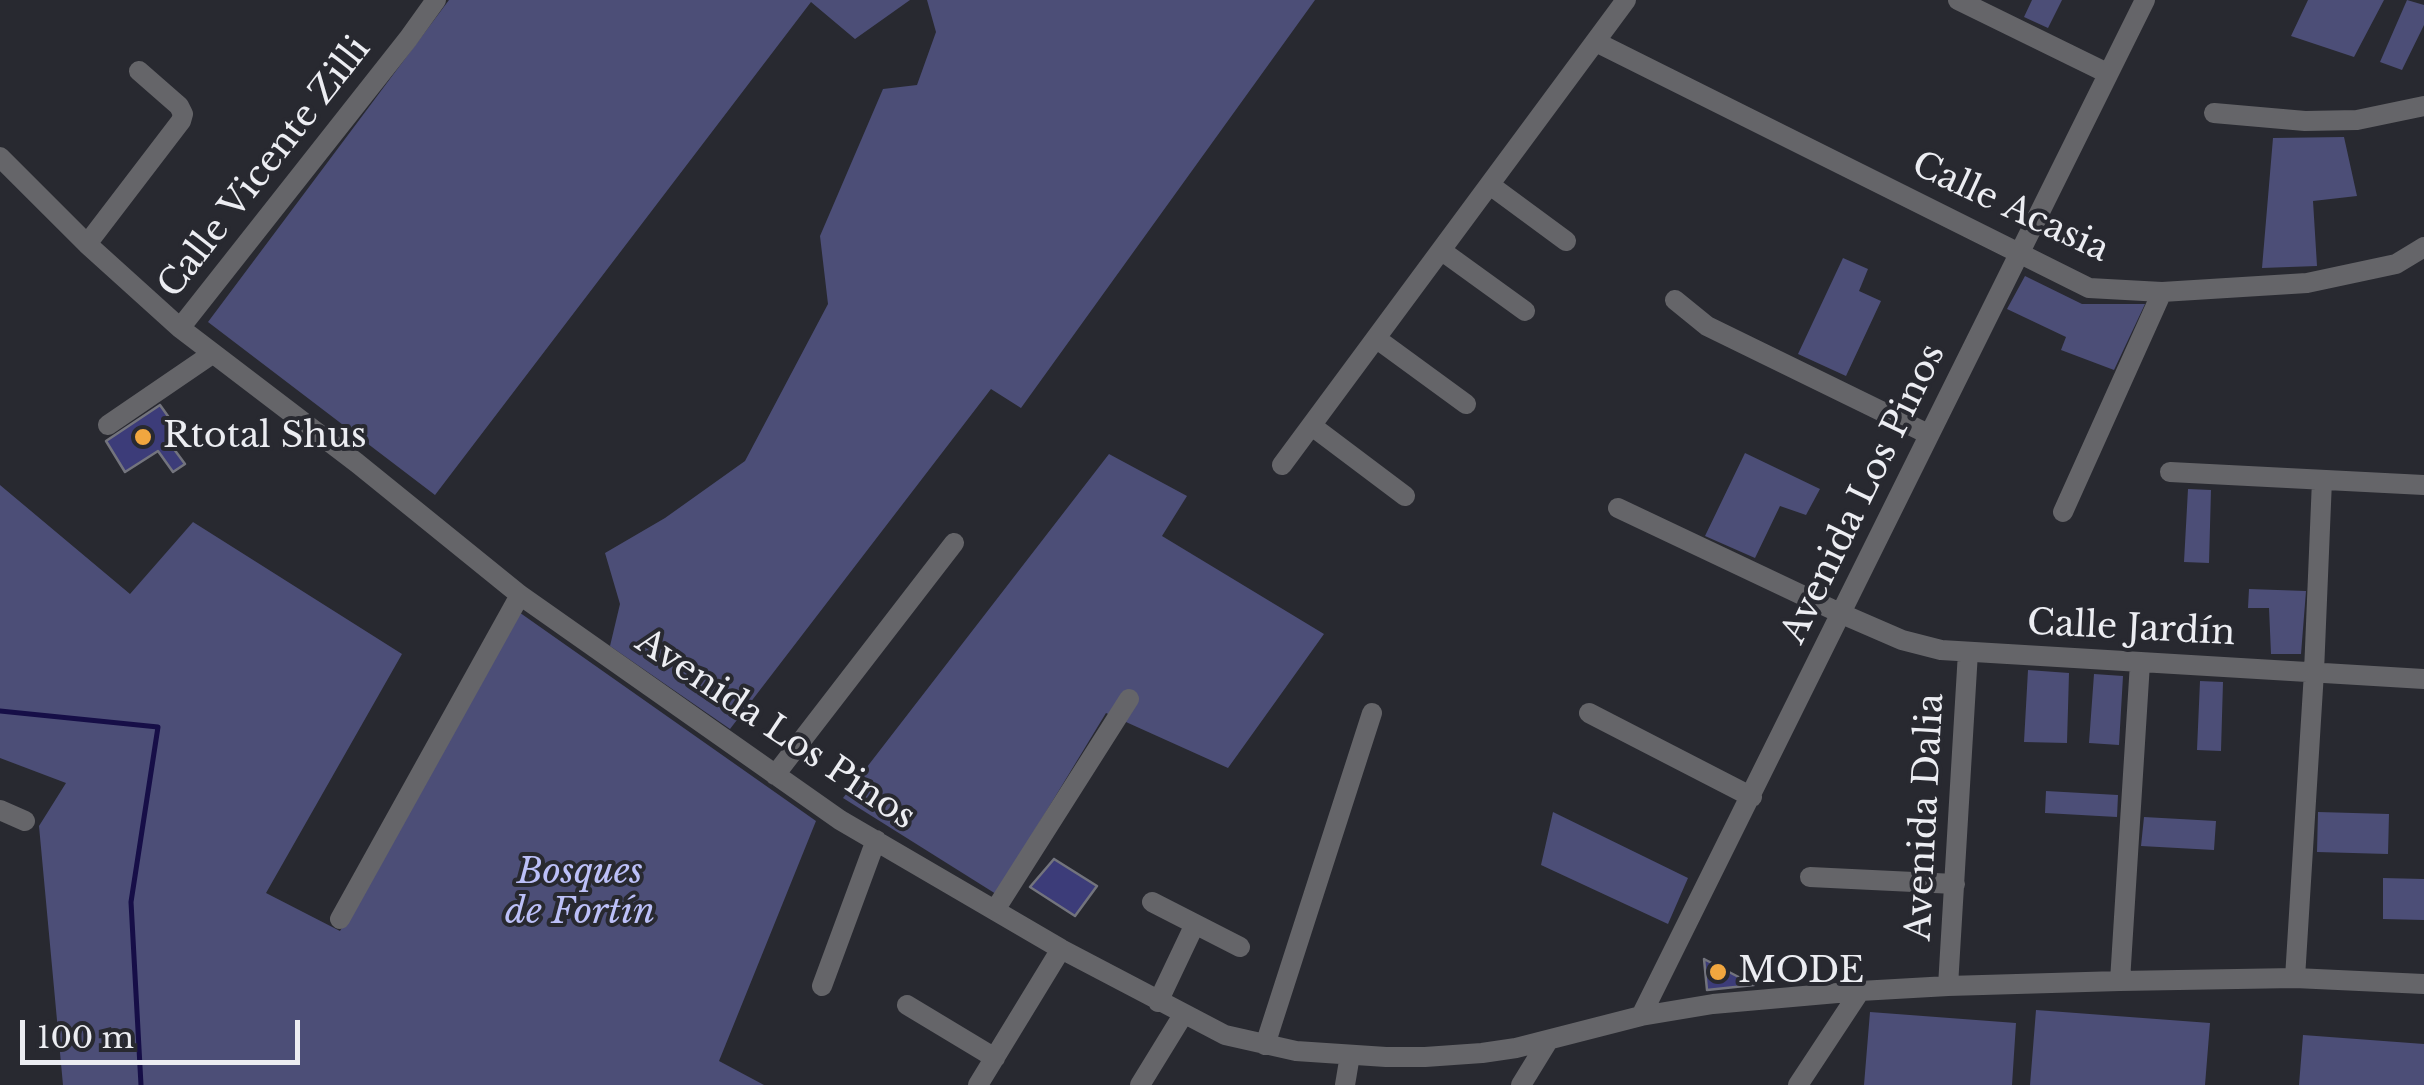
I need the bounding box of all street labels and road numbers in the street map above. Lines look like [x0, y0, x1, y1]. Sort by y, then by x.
street label: Calle Vicente Zilli [150, 29, 380, 307]
street label: Calle Acasia [1905, 144, 2115, 272]
street label: Avenida Los Pinos [1773, 337, 1955, 651]
street label: Calle Jardín [2026, 603, 2236, 655]
street label: Avenida Los Pinos [627, 621, 923, 839]
street label: Avenida Dalia [1899, 692, 1953, 942]

